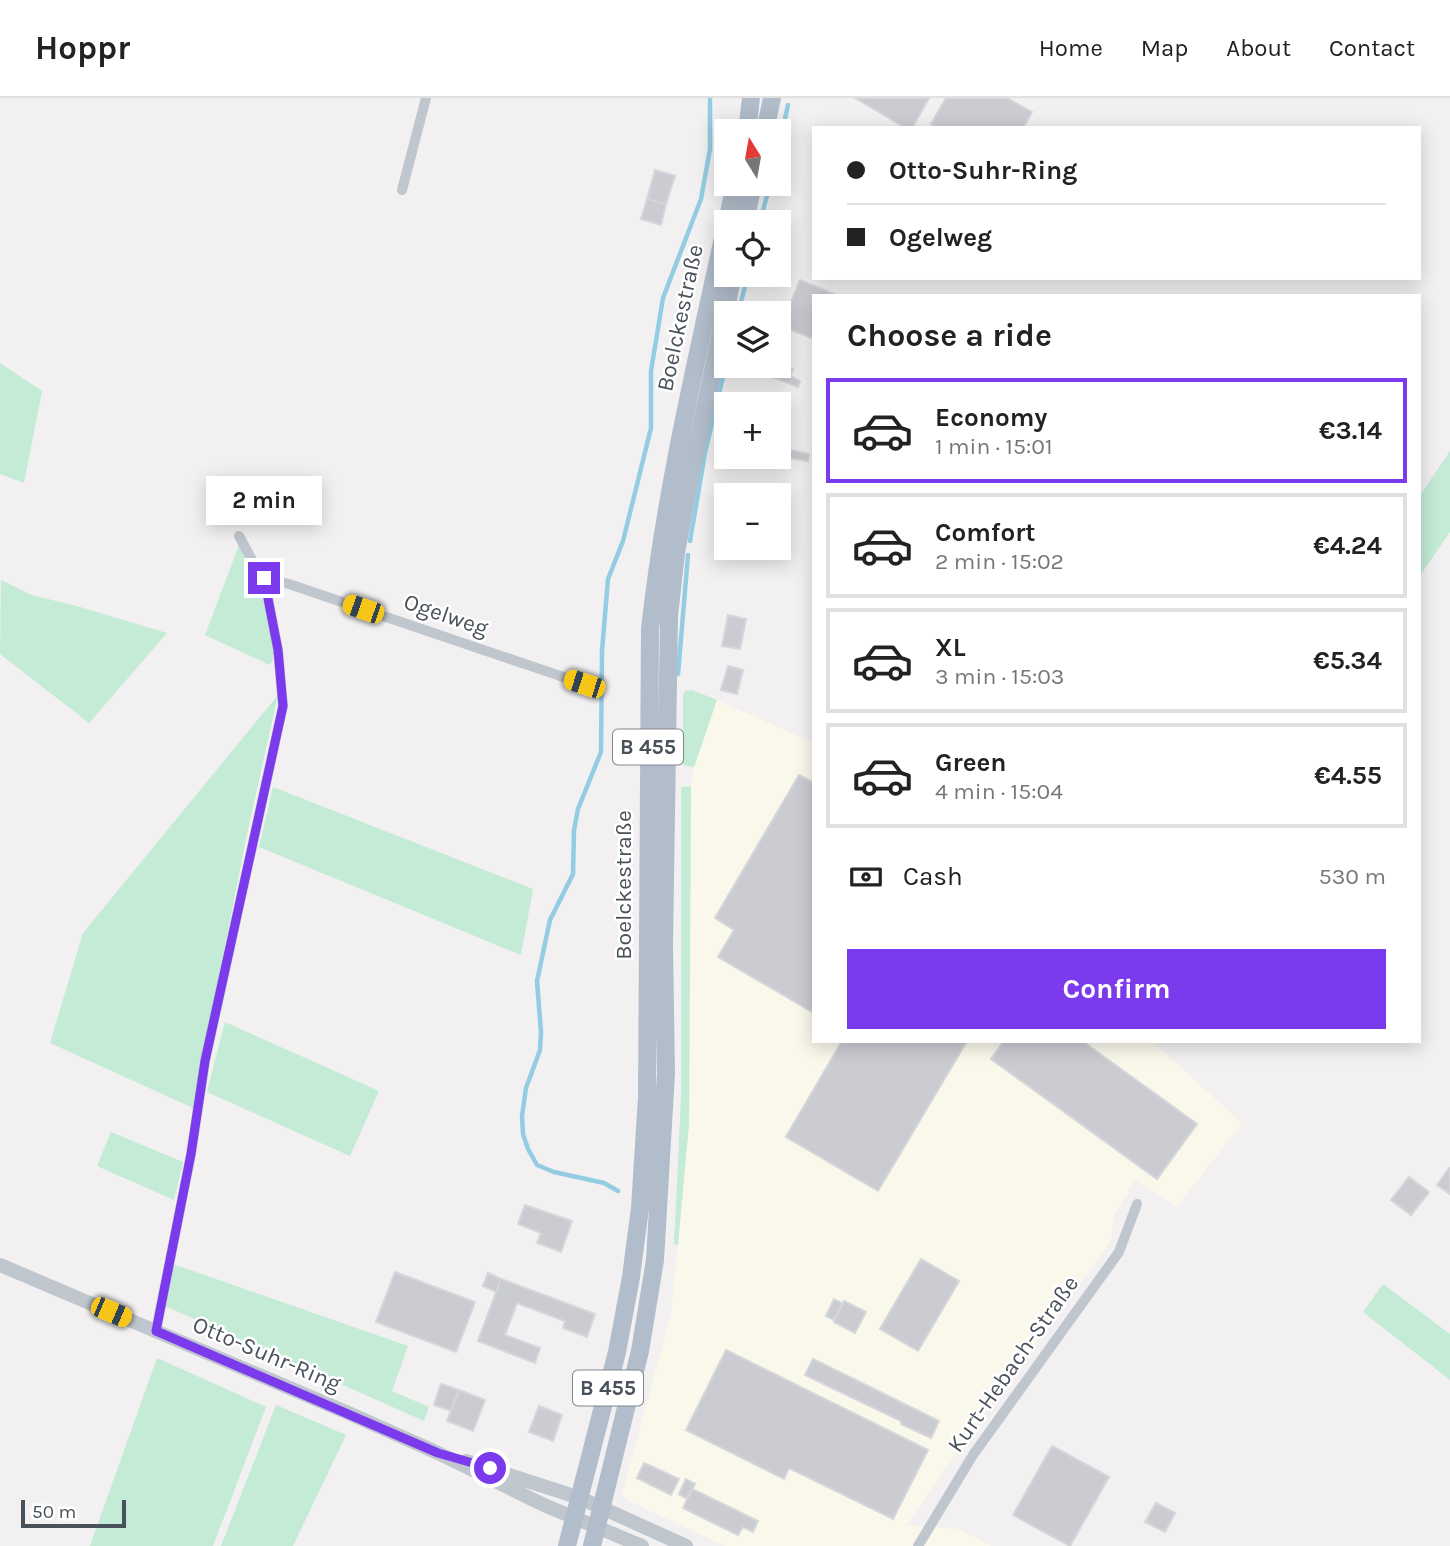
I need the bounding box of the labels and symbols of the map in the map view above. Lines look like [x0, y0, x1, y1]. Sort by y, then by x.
north arrow [714, 119, 791, 196]
street label: Boelckestraße [651, 242, 709, 394]
callout: 2 min [206, 476, 322, 526]
route end [248, 562, 280, 594]
street label: Ogelweg [400, 588, 492, 642]
car [340, 592, 387, 626]
car [561, 668, 608, 700]
road number: B 455 [613, 730, 683, 764]
street label: Boelckestraße [610, 810, 637, 960]
street label: Kurt-Hebach-Straße [942, 1270, 1084, 1458]
car [88, 1294, 135, 1330]
street label: Otto-Suhr-Ring [189, 1311, 345, 1397]
road number: B 455 [573, 1370, 643, 1406]
route start [474, 1452, 506, 1484]
scale bar [21, 1497, 126, 1529]

